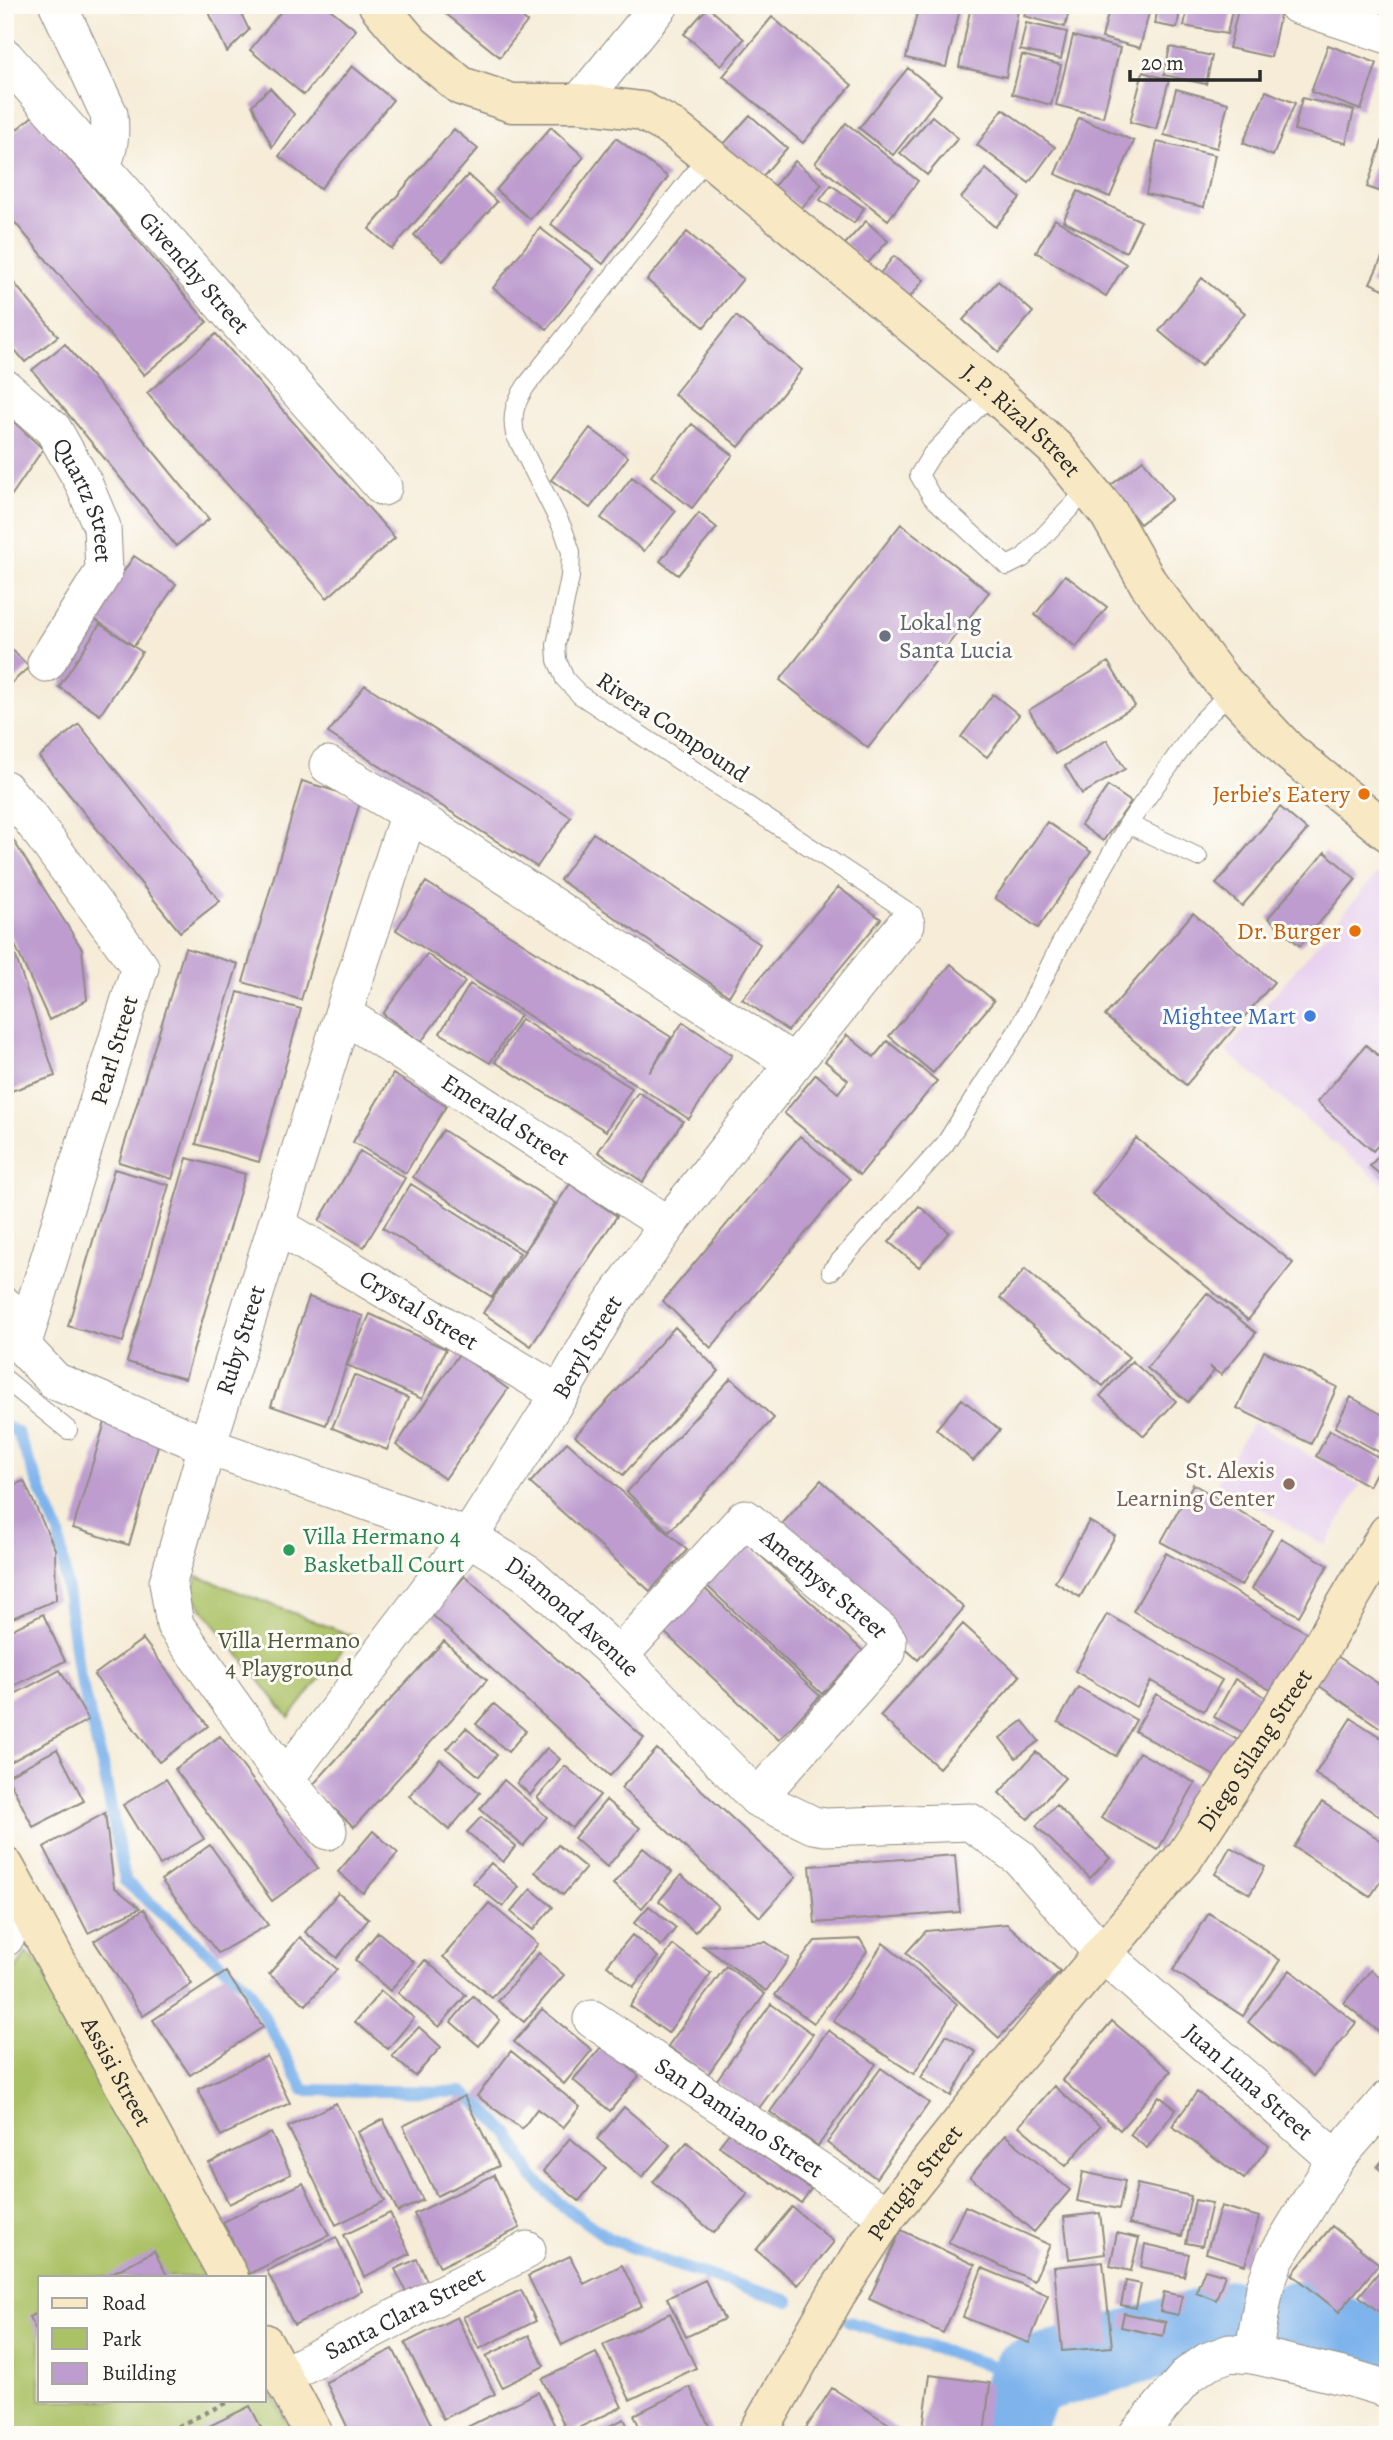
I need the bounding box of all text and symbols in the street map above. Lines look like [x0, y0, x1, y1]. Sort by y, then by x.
scale bar [1130, 38, 1260, 82]
text: 20 m [1141, 49, 1184, 77]
street label: Givenchy Street [132, 204, 257, 341]
street label: J. P. Rizal Street [955, 357, 1088, 484]
street label: Quartz Street [45, 432, 120, 563]
place label: Lokal ng Santa Lucia [899, 606, 1014, 666]
marker: Lokal ng Santa Lucia [877, 628, 893, 644]
street label: Rivera Compound [591, 664, 756, 790]
place label: Jerbie’s Eatery [1212, 778, 1350, 810]
marker: Jerbie’s Eatery [1356, 786, 1372, 802]
place label: Dr. Burger [1237, 915, 1341, 947]
marker: Dr. Burger [1347, 923, 1363, 939]
street label: Pearl Street [82, 991, 146, 1109]
place label: Mightee Mart [1162, 1000, 1296, 1032]
marker: Mightee Mart [1302, 1008, 1318, 1024]
street label: Emerald Street [435, 1066, 576, 1173]
street label: Crystal Street [353, 1262, 484, 1358]
street label: Ruby Street [208, 1281, 273, 1399]
street label: Beryl Street [545, 1288, 629, 1404]
place label: St. Alexis Learning Center [1116, 1454, 1275, 1514]
marker: St. Alexis Learning Center [1281, 1476, 1297, 1492]
place label: Villa Hermano 4 Basketball Court [302, 1520, 465, 1580]
street label: Amethyst Street [753, 1521, 897, 1644]
marker: Villa Hermano 4 Basketball Court [281, 1542, 297, 1558]
street label: Diamond Avenue [499, 1548, 647, 1684]
park label: Villa Hermano 4 Playground [217, 1624, 360, 1684]
street label: Diego Silang Street [1190, 1662, 1320, 1837]
street label: Assisi Street [73, 2010, 160, 2132]
street label: Juan Luna Street [1177, 2016, 1320, 2148]
street label: San Damiano Street [649, 2049, 830, 2185]
street label: Perugia Street [859, 2118, 970, 2247]
street label: Santa Clara Street [319, 2258, 491, 2367]
legend [38, 2276, 266, 2402]
text: Road [102, 2289, 146, 2317]
text: Park [102, 2325, 142, 2353]
text: Building [102, 2359, 177, 2387]

